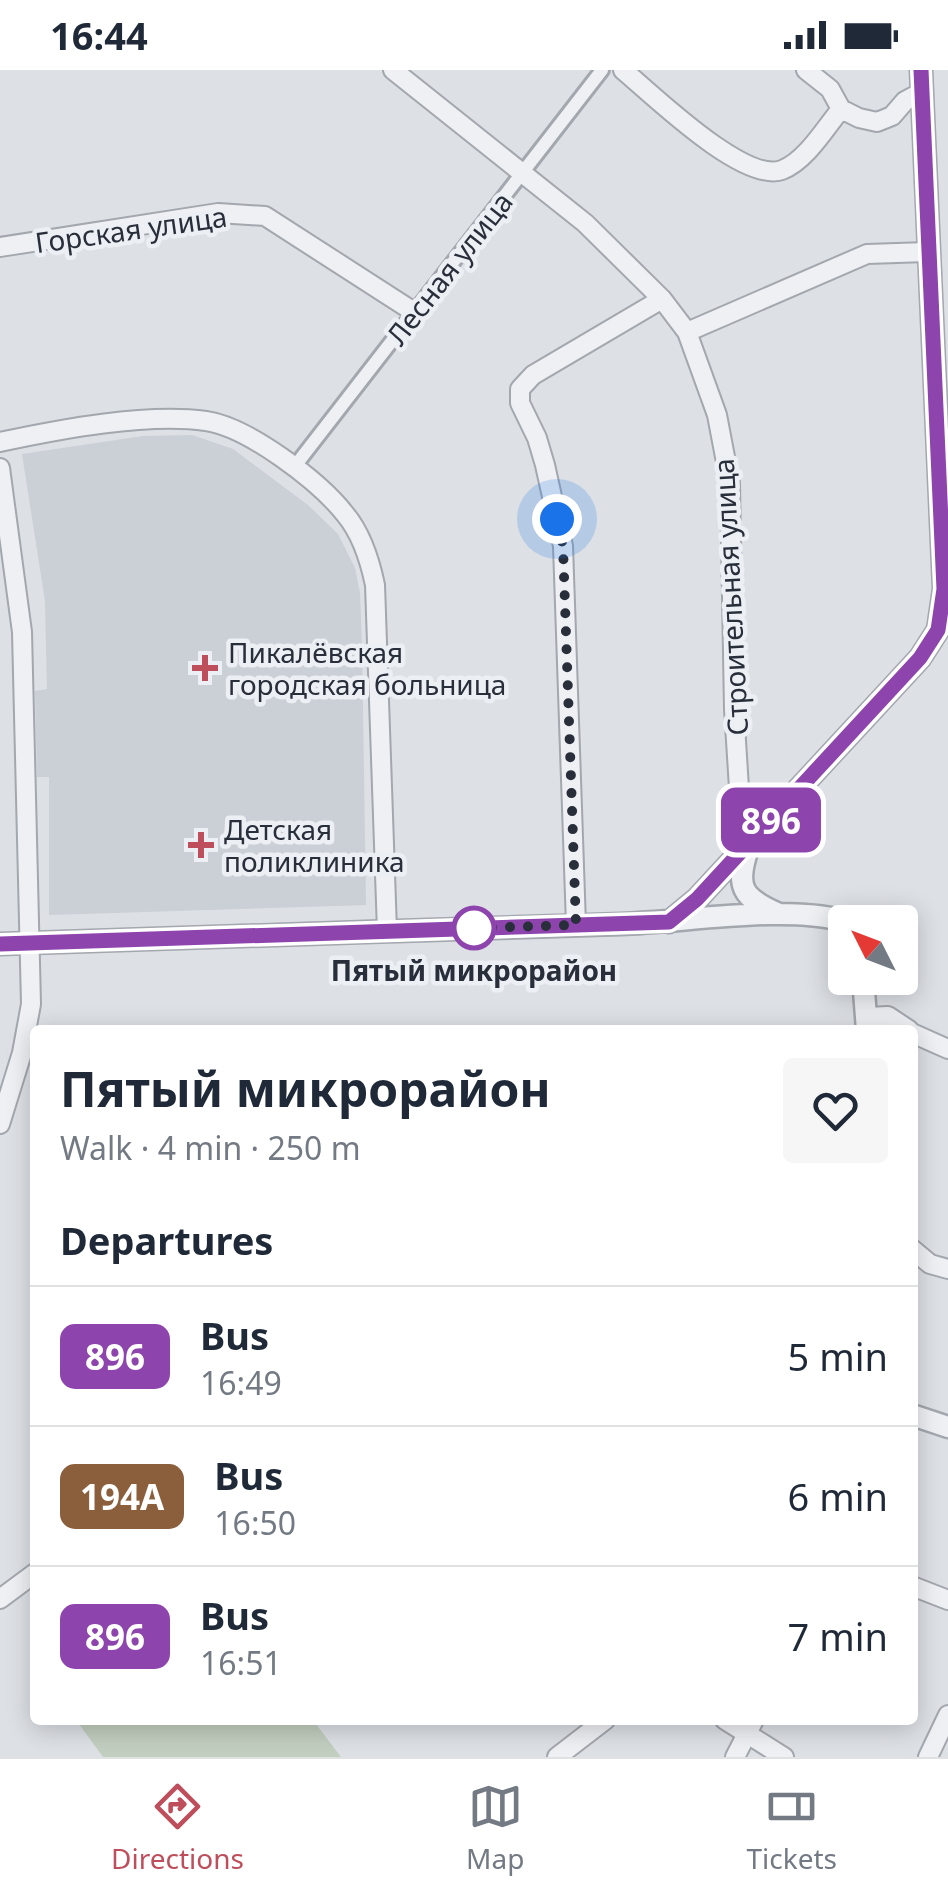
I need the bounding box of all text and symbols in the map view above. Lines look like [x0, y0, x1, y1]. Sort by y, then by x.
text: 16:44 [50, 9, 148, 61]
street label: Лесная улица [377, 184, 521, 352]
street label: Горская улица [33, 197, 229, 261]
street label: Строительная улица [704, 457, 756, 737]
your location [532, 494, 582, 544]
place label: Пикалёвская городская больница [228, 633, 506, 703]
marker: Пикалёвская городская больница [192, 655, 218, 681]
line badge: 896 [714, 788, 828, 852]
text: 896 [741, 797, 801, 844]
place label: Детская поликлиника [224, 810, 405, 880]
marker: Детская поликлиника [188, 832, 214, 858]
north arrow [828, 905, 918, 995]
map controls [828, 905, 918, 995]
marker: Пятый микрорайон [453, 907, 495, 949]
place label: Пятый микрорайон [331, 951, 617, 989]
text: Пятый микрорайон [60, 1056, 551, 1121]
button: heart [783, 1058, 888, 1163]
text: Walk · 4 min · 250 m [60, 1126, 361, 1169]
text: Departures [60, 1214, 273, 1266]
text: Bus [200, 1309, 269, 1361]
text: 5 min [788, 1330, 888, 1382]
text: 896 [85, 1333, 145, 1380]
text: 16:49 [200, 1361, 282, 1404]
text: Bus [214, 1449, 283, 1501]
text: 6 min [788, 1470, 888, 1522]
text: 194А [80, 1473, 164, 1520]
text: 16:50 [214, 1501, 296, 1544]
text: Bus [200, 1589, 269, 1641]
text: 7 min [788, 1610, 888, 1662]
text: 896 [85, 1613, 145, 1660]
text: 16:51 [200, 1641, 282, 1684]
tab: Directions [111, 1779, 244, 1877]
tab: Map [466, 1779, 524, 1877]
tab: Tickets [746, 1779, 837, 1877]

